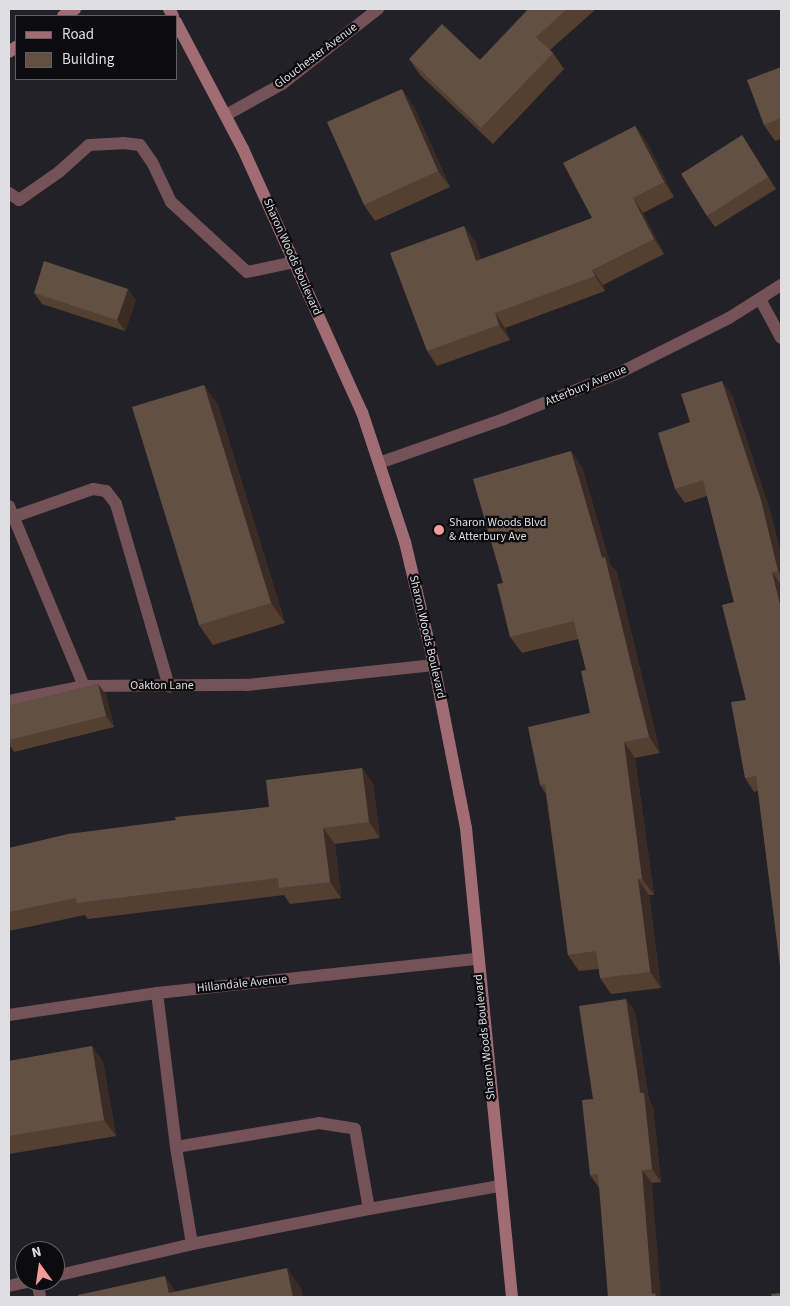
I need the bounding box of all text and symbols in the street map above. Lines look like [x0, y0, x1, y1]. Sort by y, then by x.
legend [15, 15, 178, 80]
street label: Glouchester Avenue [272, 20, 360, 92]
text: Road [62, 24, 94, 45]
text: Building [62, 49, 114, 70]
street label: Sharon Woods Boulevard [260, 196, 324, 318]
street label: Atterbury Avenue [543, 362, 629, 410]
place label: Sharon Woods Blvd & Atterbury Ave [449, 516, 546, 544]
marker: Sharon Woods Blvd & Atterbury Ave [433, 524, 445, 536]
street label: Sharon Woods Boulevard [406, 574, 448, 700]
street label: Oakton Lane [130, 679, 194, 693]
street label: Hillandale Avenue [196, 972, 288, 996]
street label: Sharon Woods Boulevard [471, 973, 499, 1101]
north arrow [15, 1241, 65, 1291]
text: N [30, 1242, 44, 1263]

